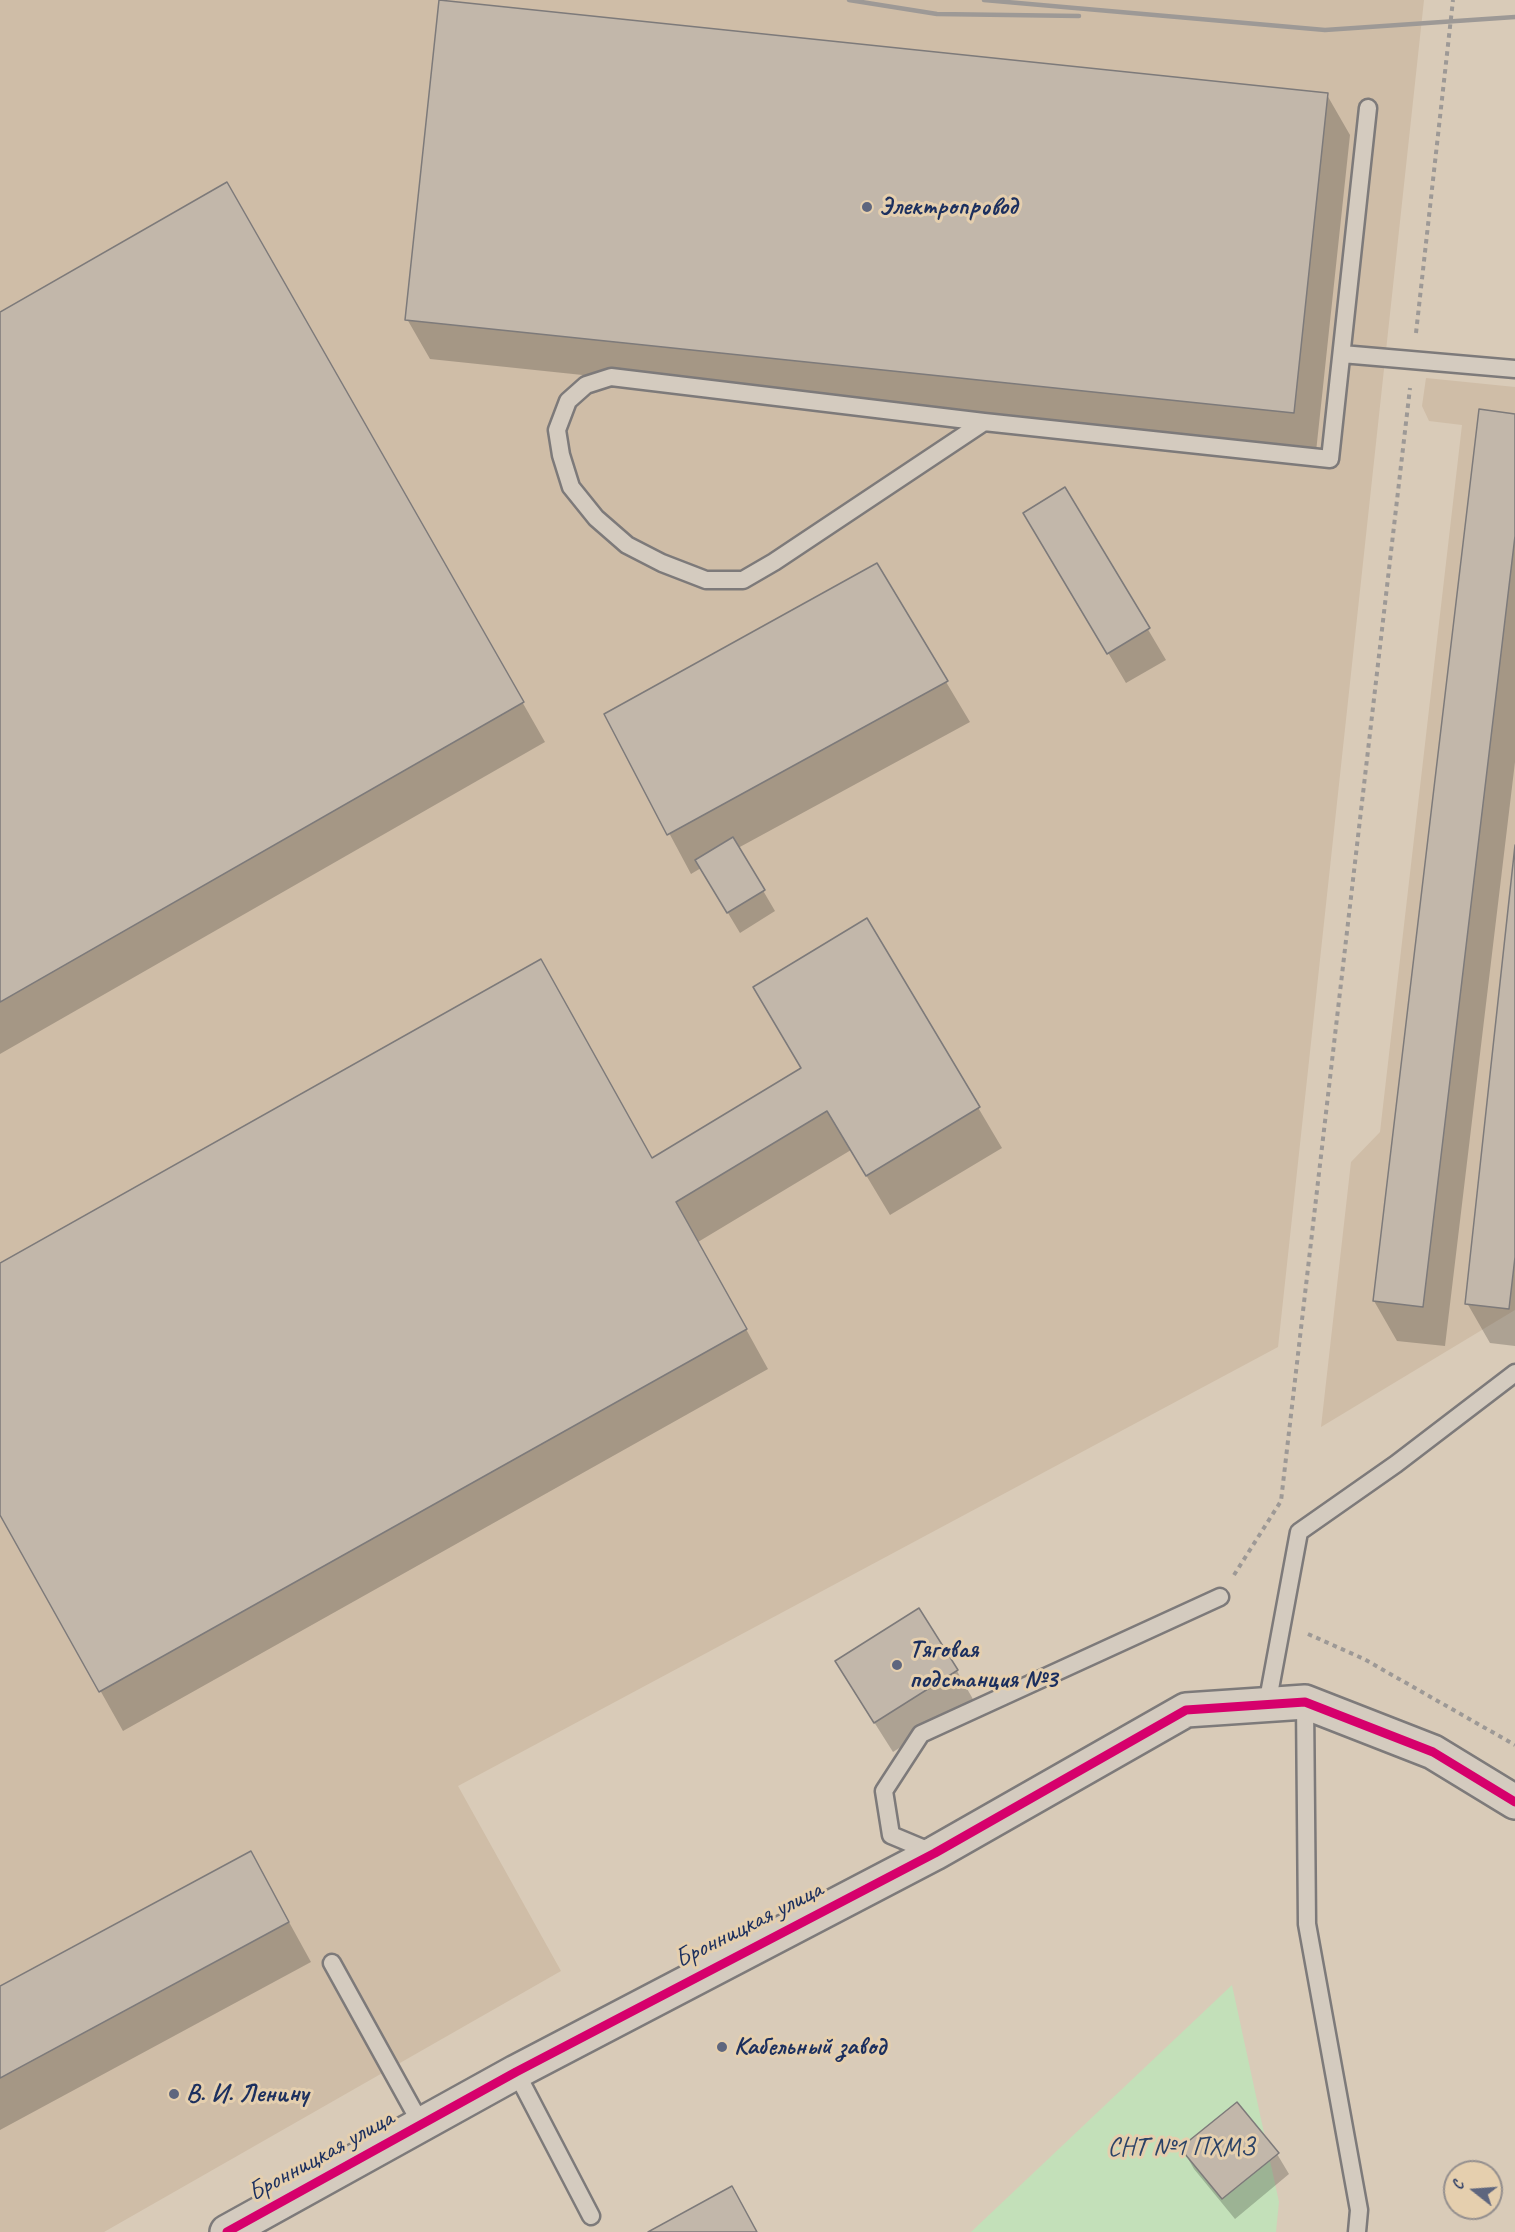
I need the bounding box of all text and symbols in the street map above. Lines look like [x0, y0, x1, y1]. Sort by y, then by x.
place label: Электропровод [879, 191, 1017, 223]
marker: Электропровод [860, 200, 874, 214]
place label: Тяговая подстанция №3 [909, 1634, 1057, 1696]
marker: Тяговая подстанция №3 [890, 1658, 904, 1672]
street label: Бронницкая улица [670, 1874, 828, 1976]
place label: Кабельный завод [734, 2031, 886, 2063]
marker: Кабельный завод [715, 2040, 729, 2054]
place label: В. И. Ленину [186, 2078, 308, 2110]
marker: В. И. Ленину [167, 2087, 181, 2101]
street label: Бронницкая улица [243, 2103, 399, 2209]
park label: СНТ №1 ПХМЗ [1107, 2132, 1255, 2164]
north arrow [1443, 2160, 1503, 2220]
text: С [1447, 2179, 1468, 2192]

